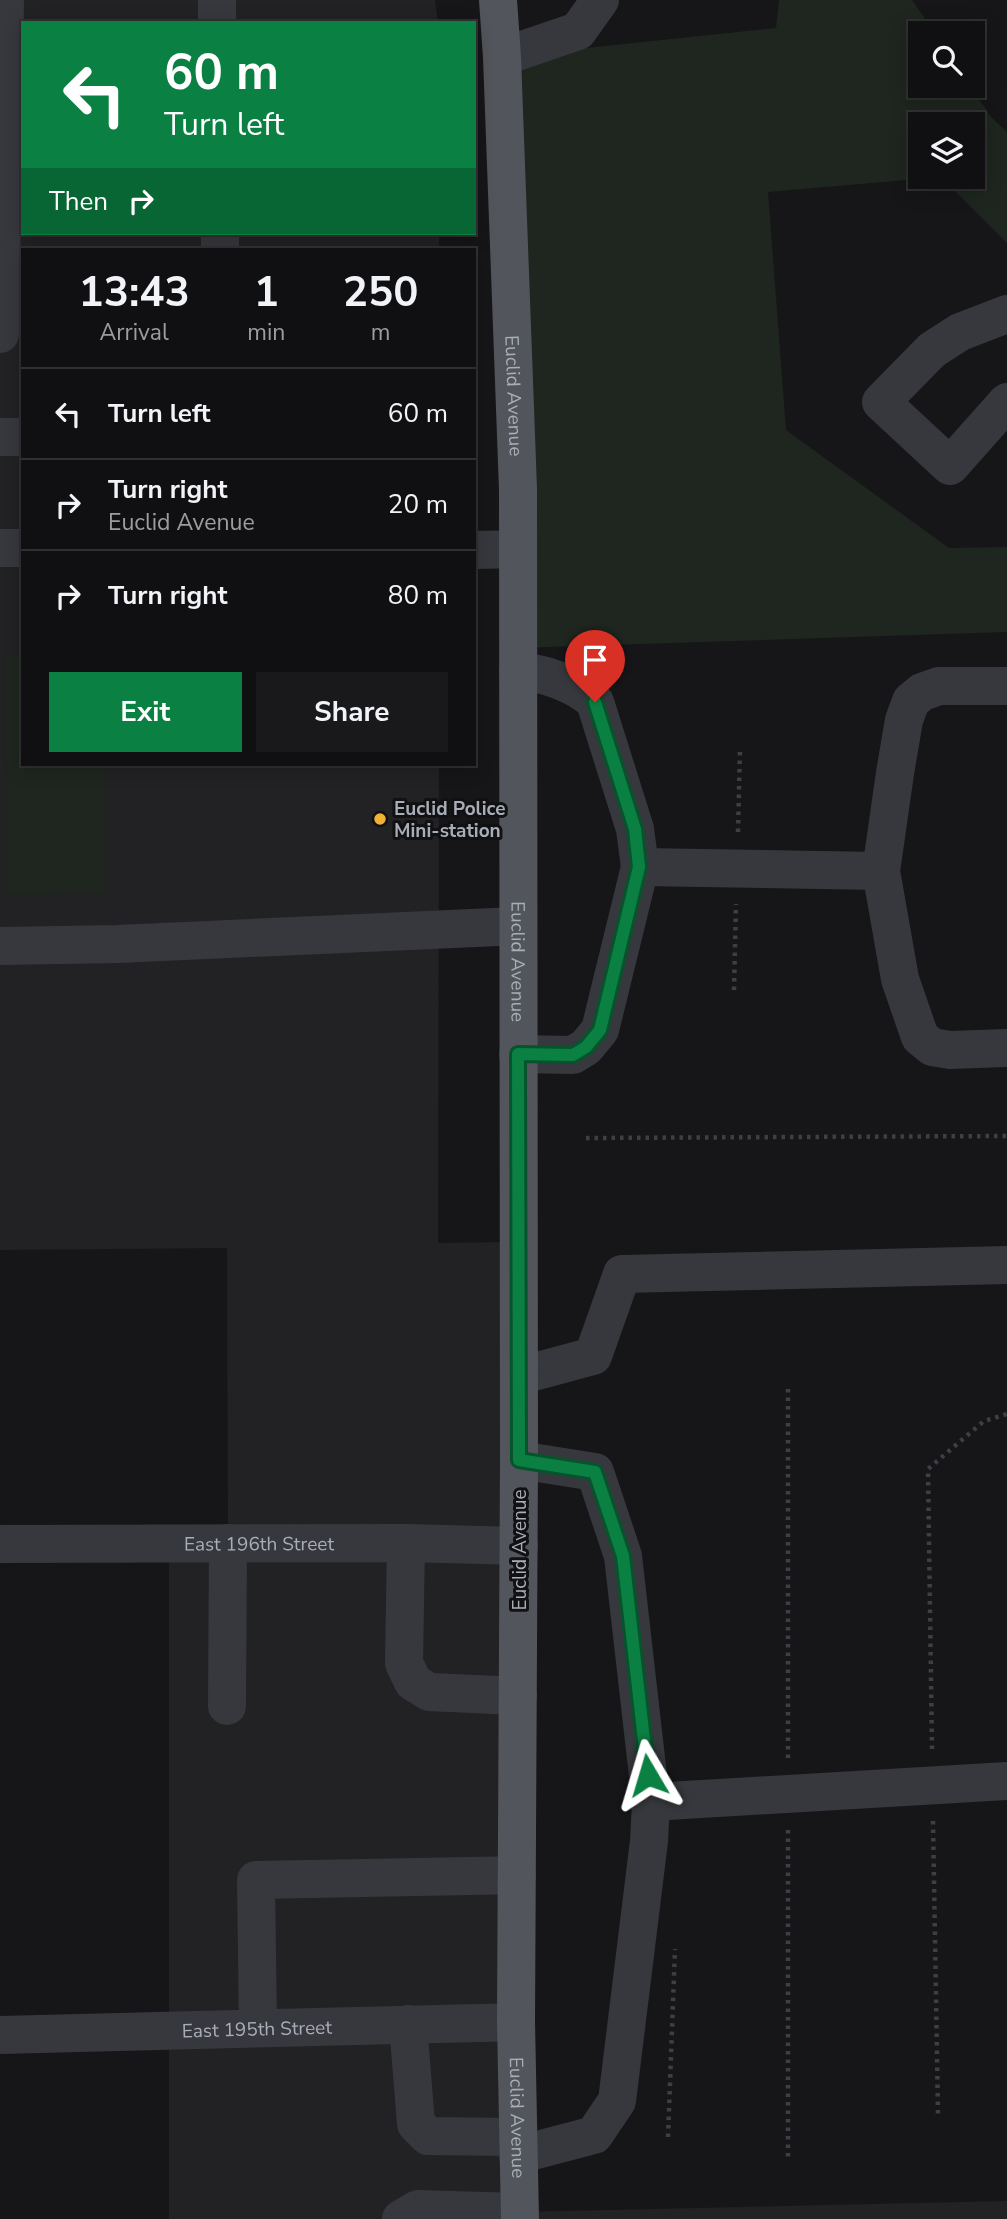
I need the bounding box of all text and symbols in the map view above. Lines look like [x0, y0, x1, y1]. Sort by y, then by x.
map controls [908, 21, 985, 189]
button: search [908, 21, 985, 98]
text: 60 m [164, 39, 279, 106]
icon: left [49, 49, 140, 140]
text: Turn left [164, 103, 284, 146]
button: layers [908, 112, 985, 189]
icon: right [122, 182, 160, 220]
text: Then [49, 184, 108, 219]
text: 13:43 [79, 264, 190, 321]
text: 1 [254, 264, 279, 321]
text: 250 [343, 264, 418, 321]
text: Arrival [100, 317, 169, 348]
text: min [247, 317, 285, 348]
text: m [371, 317, 391, 348]
street label: Euclid Avenue [498, 335, 529, 457]
icon: left [49, 395, 87, 433]
text: Turn left [108, 396, 211, 431]
text: 60 m [388, 396, 448, 431]
text: Turn right [108, 472, 227, 507]
icon: right [49, 486, 87, 524]
text: 20 m [388, 487, 448, 522]
text: Euclid Avenue [108, 507, 255, 538]
icon: right [49, 577, 87, 615]
text: Turn right [108, 578, 227, 613]
text: 80 m [388, 578, 448, 613]
pin [565, 630, 625, 702]
icon: arrive [576, 641, 614, 679]
button: Exit [49, 672, 242, 752]
button: Share [256, 672, 448, 752]
place label: Euclid Police Mini-station [394, 796, 506, 844]
marker: Euclid Police Mini-station [372, 811, 388, 827]
street label: Euclid Avenue [504, 901, 531, 1022]
street label: Euclid Avenue [507, 1489, 533, 1611]
street label: East 196th Street [184, 1531, 334, 1558]
position arrow [611, 1738, 685, 1812]
street label: East 195th Street [182, 2015, 333, 2044]
street label: Euclid Avenue [503, 2057, 531, 2178]

